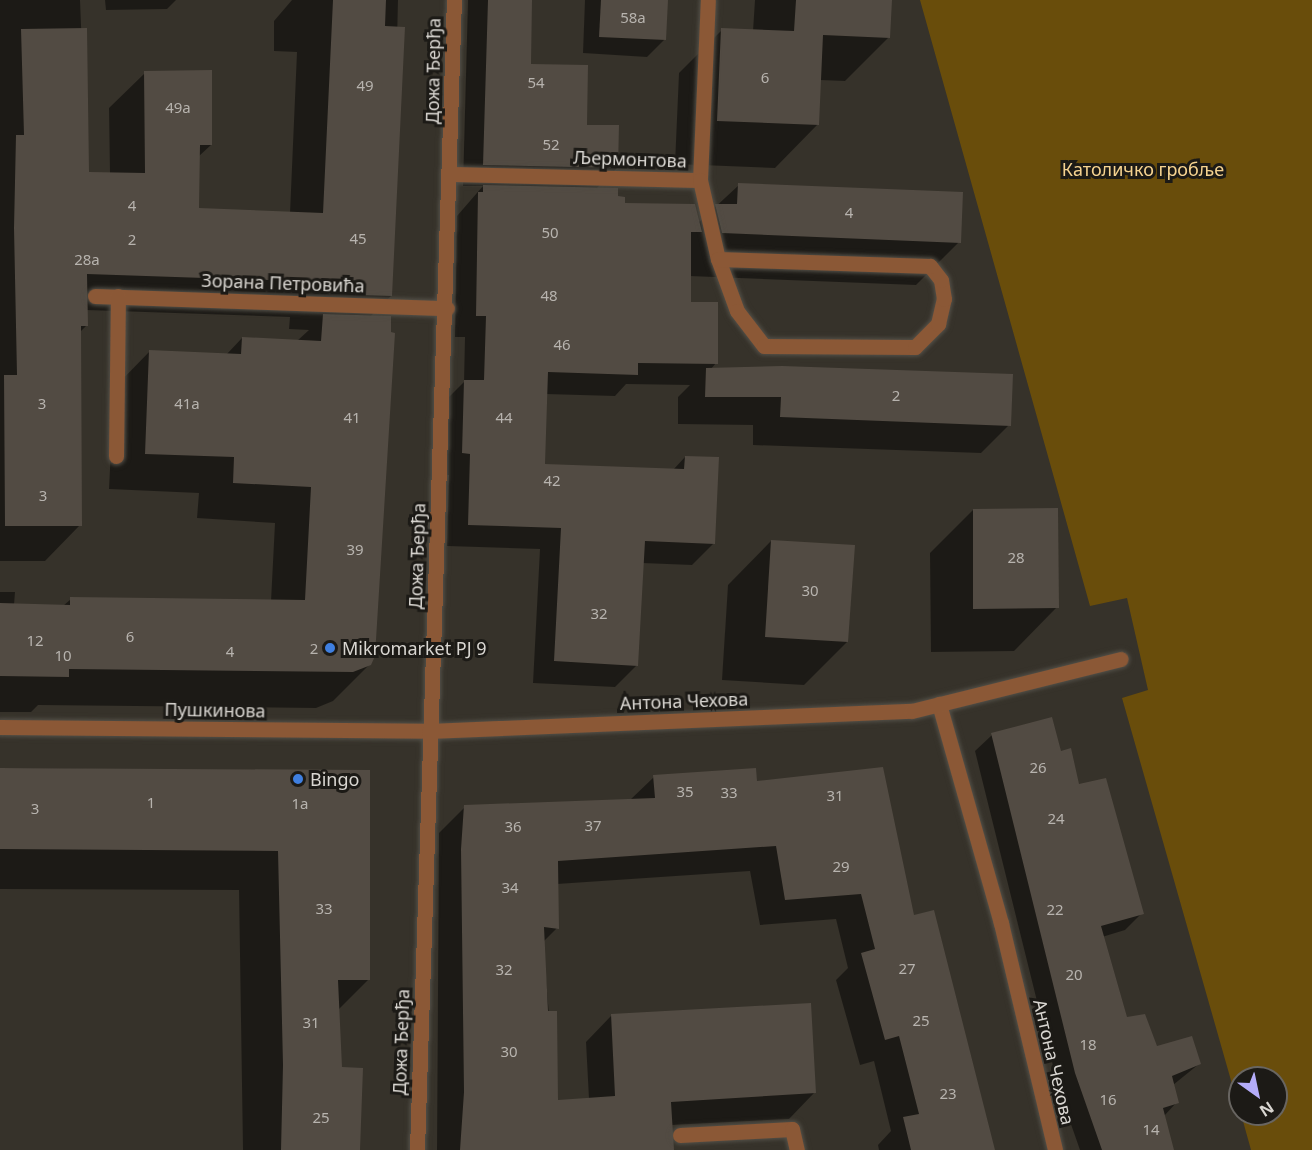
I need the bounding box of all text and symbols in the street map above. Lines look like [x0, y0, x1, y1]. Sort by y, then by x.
house number: 58a [620, 9, 646, 27]
street label: Дожа Ђерђа [421, 18, 445, 124]
house number: 6 [761, 69, 769, 87]
house number: 54 [527, 74, 545, 92]
house number: 49 [356, 77, 374, 95]
house number: 49a [165, 99, 191, 117]
house number: 52 [542, 136, 560, 154]
street label: Љермонтова [573, 146, 687, 172]
park label: Католичко гробље [1062, 158, 1224, 180]
house number: 4 [128, 197, 136, 215]
house number: 4 [845, 204, 853, 222]
house number: 50 [541, 224, 559, 242]
house number: 45 [349, 230, 367, 248]
house number: 2 [128, 231, 136, 249]
house number: 28a [74, 251, 100, 269]
street label: Зорана Петровића [201, 269, 365, 297]
house number: 48 [540, 287, 558, 305]
house number: 46 [553, 336, 571, 354]
house number: 2 [892, 387, 900, 405]
house number: 3 [38, 395, 46, 413]
house number: 41a [174, 395, 200, 413]
house number: 41 [343, 409, 361, 427]
house number: 44 [495, 409, 513, 427]
house number: 42 [543, 472, 561, 490]
house number: 3 [39, 487, 47, 505]
street label: Дожа Ђерђа [404, 502, 430, 610]
house number: 39 [346, 541, 364, 559]
house number: 28 [1007, 549, 1025, 567]
house number: 30 [801, 582, 819, 600]
house number: 32 [590, 605, 608, 623]
house number: 6 [126, 628, 134, 646]
house number: 12 [26, 632, 44, 650]
place label: Mikromarket PJ 9 [342, 637, 487, 659]
house number: 2 [310, 640, 318, 658]
marker: Mikromarket PJ 9 [323, 641, 337, 655]
house number: 4 [226, 643, 234, 661]
house number: 10 [54, 647, 72, 665]
street label: Антона Чехова [619, 688, 749, 714]
street label: Пушкинова [164, 698, 266, 722]
house number: 26 [1029, 759, 1047, 777]
place label: Bingo [310, 768, 359, 790]
marker: Bingo [291, 772, 305, 786]
house number: 35 [676, 783, 694, 801]
house number: 33 [720, 784, 738, 802]
house number: 31 [826, 787, 844, 805]
house number: 1 [147, 794, 155, 812]
house number: 1a [292, 795, 308, 813]
house number: 3 [31, 800, 39, 818]
house number: 24 [1047, 810, 1065, 828]
house number: 37 [584, 817, 602, 835]
house number: 36 [504, 818, 522, 836]
house number: 29 [832, 858, 850, 876]
house number: 34 [501, 879, 519, 897]
house number: 33 [315, 900, 333, 918]
house number: 22 [1046, 901, 1064, 919]
house number: 27 [898, 960, 916, 978]
house number: 32 [495, 961, 513, 979]
house number: 20 [1065, 966, 1083, 984]
street label: Дожа Ђерђа [388, 988, 414, 1096]
street label: Антона Чехова [1029, 997, 1079, 1127]
house number: 25 [912, 1012, 930, 1030]
house number: 31 [302, 1014, 320, 1032]
house number: 18 [1079, 1036, 1097, 1054]
house number: 30 [500, 1043, 518, 1061]
north arrow [1228, 1066, 1288, 1126]
house number: 23 [939, 1085, 957, 1103]
house number: 16 [1099, 1091, 1117, 1109]
text: N [1255, 1097, 1278, 1122]
house number: 25 [312, 1109, 330, 1127]
house number: 14 [1142, 1121, 1160, 1139]

